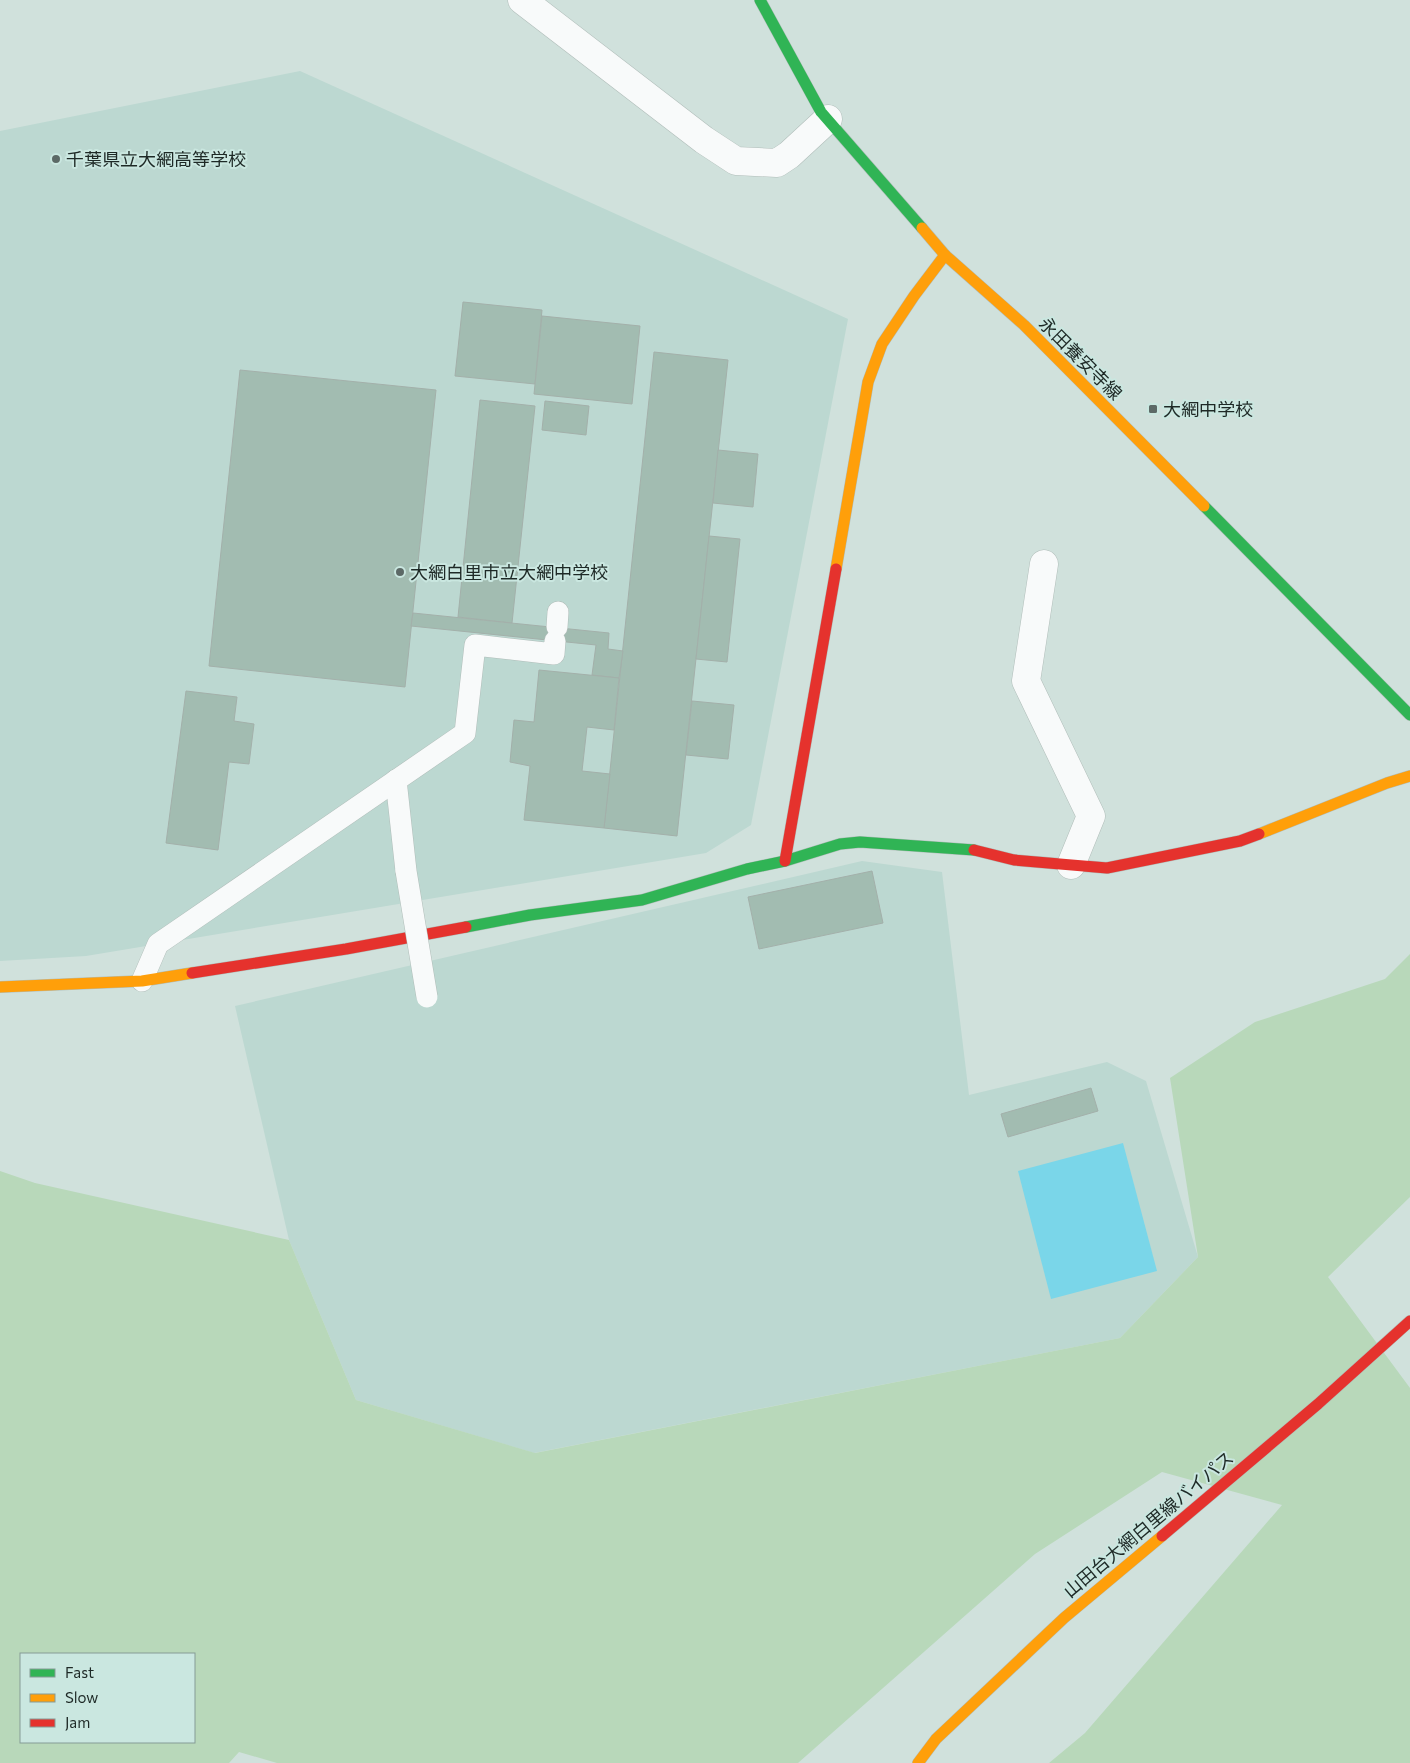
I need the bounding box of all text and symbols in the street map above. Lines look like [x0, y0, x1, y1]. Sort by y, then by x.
place label: 千葉県立大網高等学校 [66, 148, 246, 170]
marker: 千葉県立大網高等学校 [50, 153, 62, 165]
street label: 永田養安寺線 [1035, 312, 1127, 404]
place label: 大網中学校 [1163, 398, 1253, 420]
marker: 大網中学校 [1147, 403, 1159, 415]
place label: 大網白里市立大網中学校 [410, 561, 608, 583]
marker: 大網白里市立大網中学校 [394, 566, 406, 578]
street label: 山田台大網白里線バイパス [1058, 1446, 1238, 1602]
legend [20, 1653, 195, 1743]
text: Fast [65, 1663, 94, 1681]
text: Slow [65, 1688, 98, 1706]
text: Jam [65, 1713, 90, 1731]

